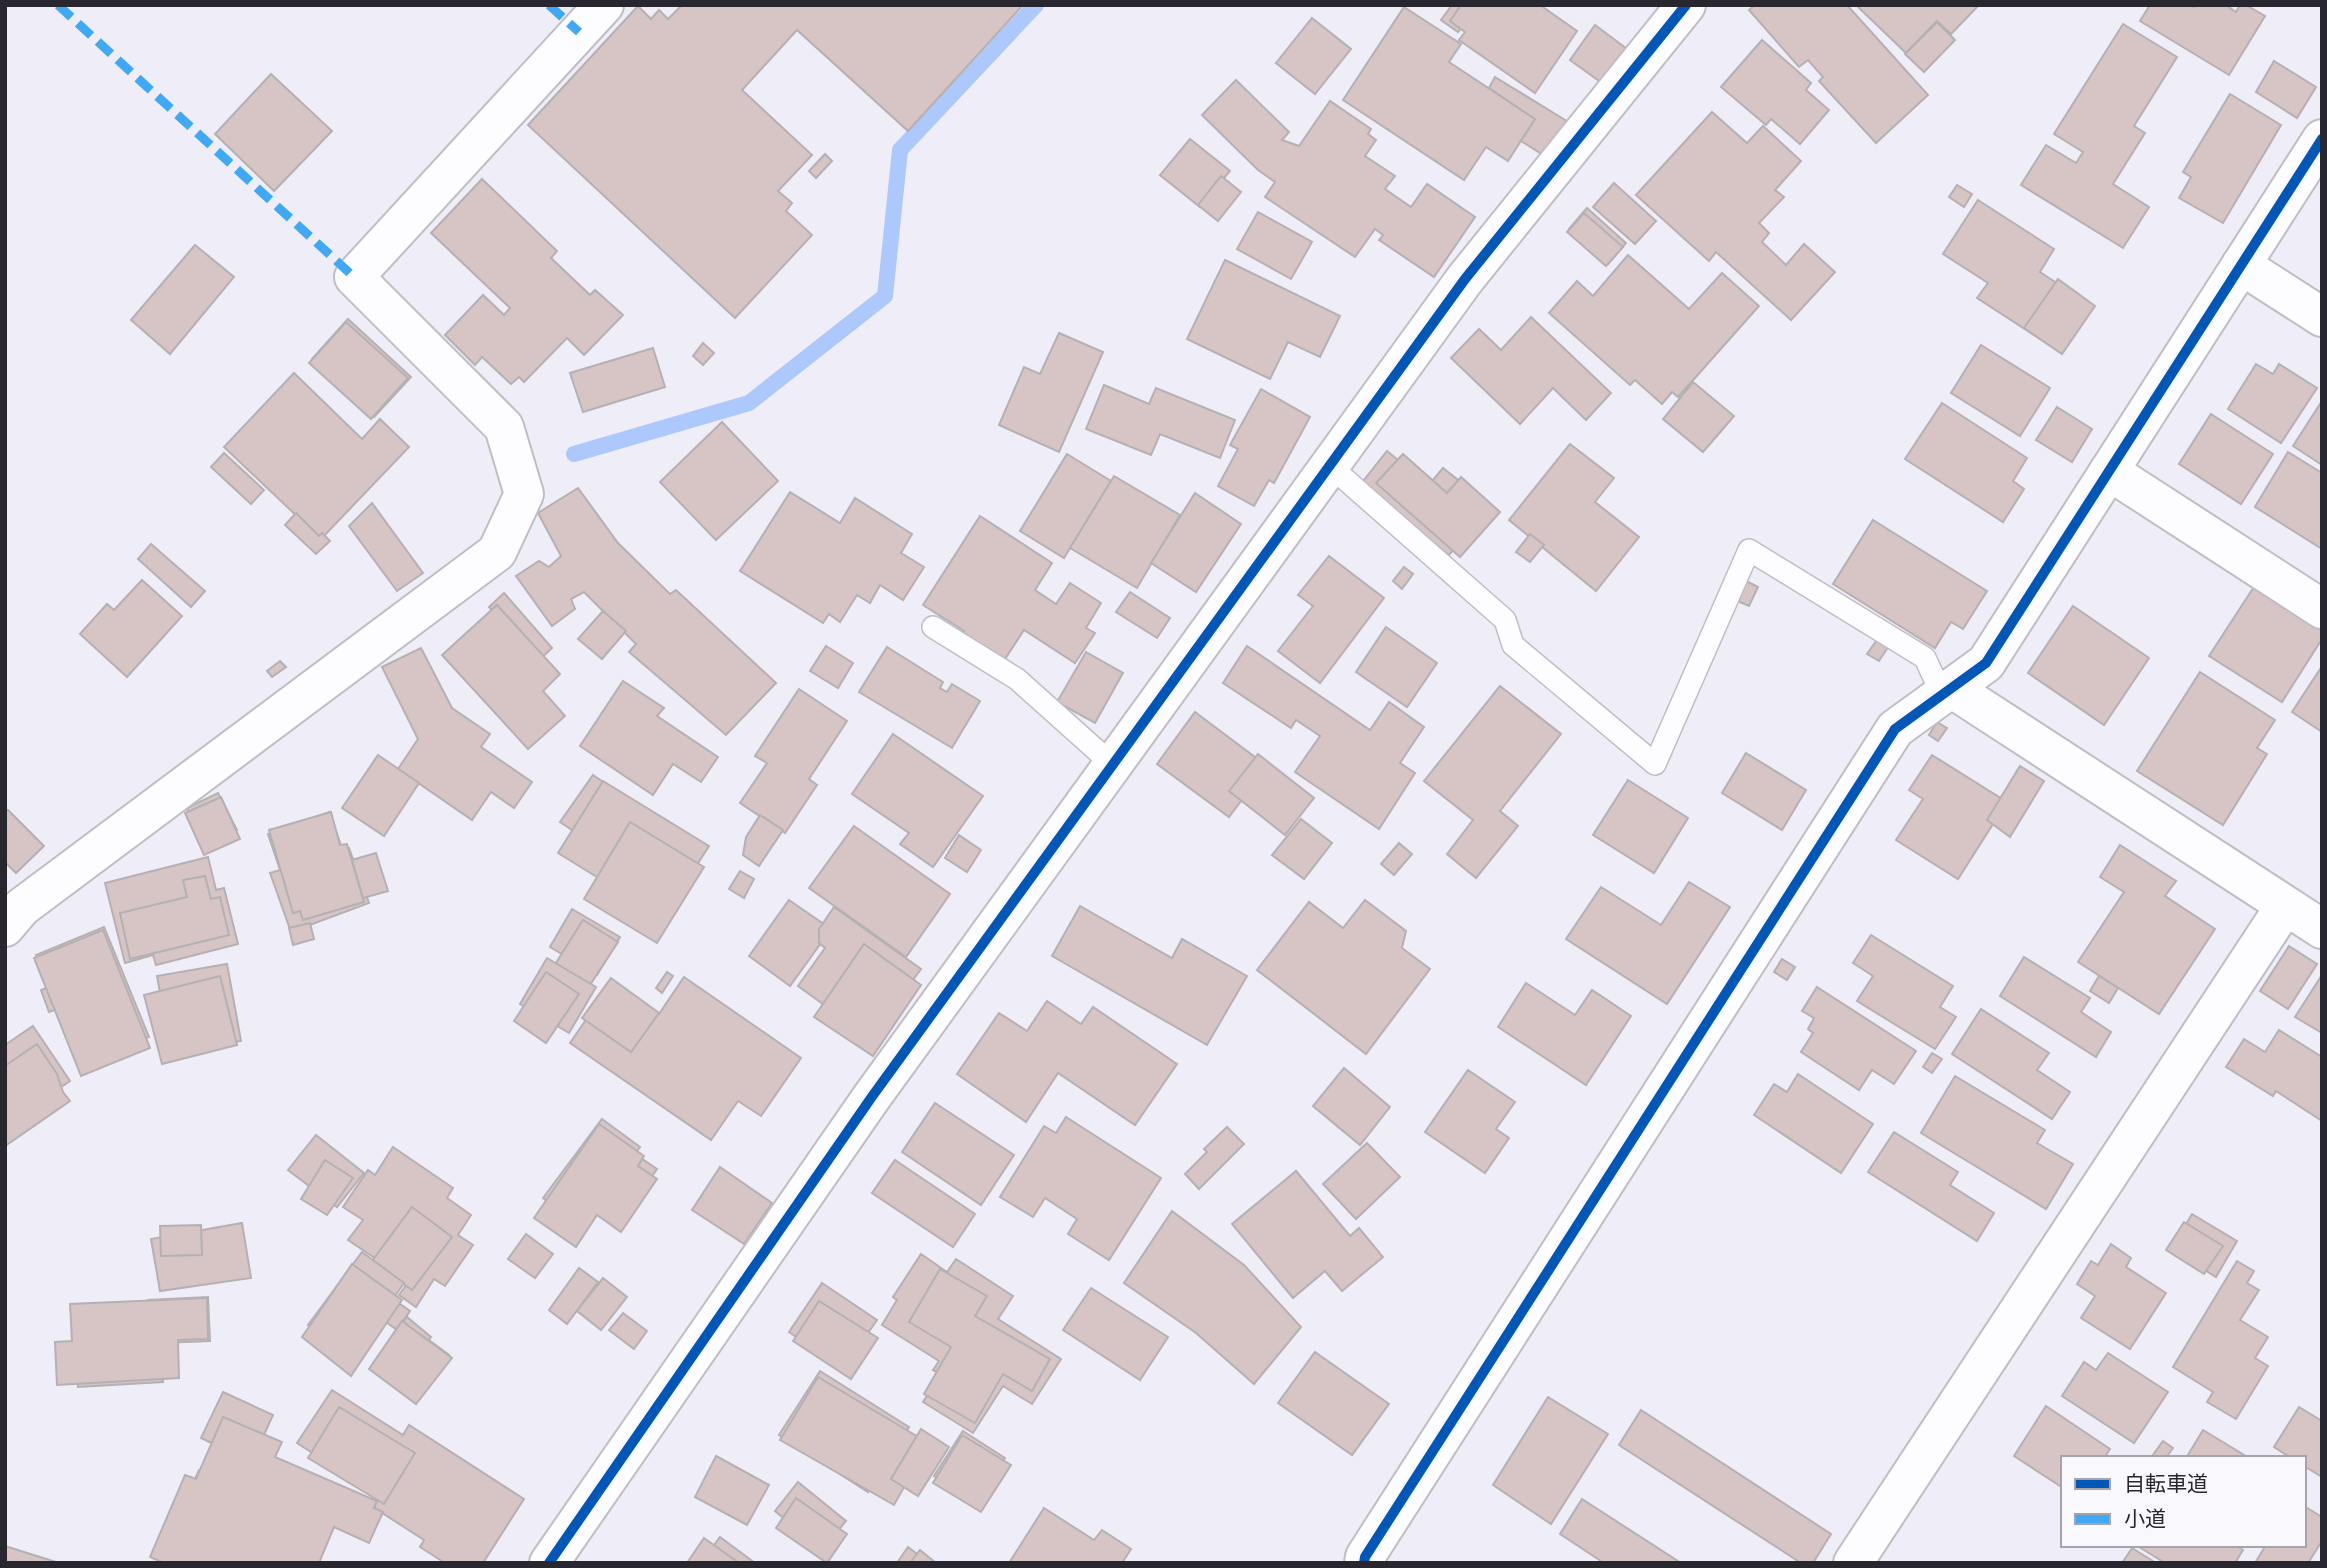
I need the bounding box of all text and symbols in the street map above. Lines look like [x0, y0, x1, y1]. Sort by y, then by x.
legend [2061, 1456, 2306, 1547]
text: 自転車道 [2124, 1470, 2208, 1497]
text: 小道 [2124, 1505, 2166, 1532]

